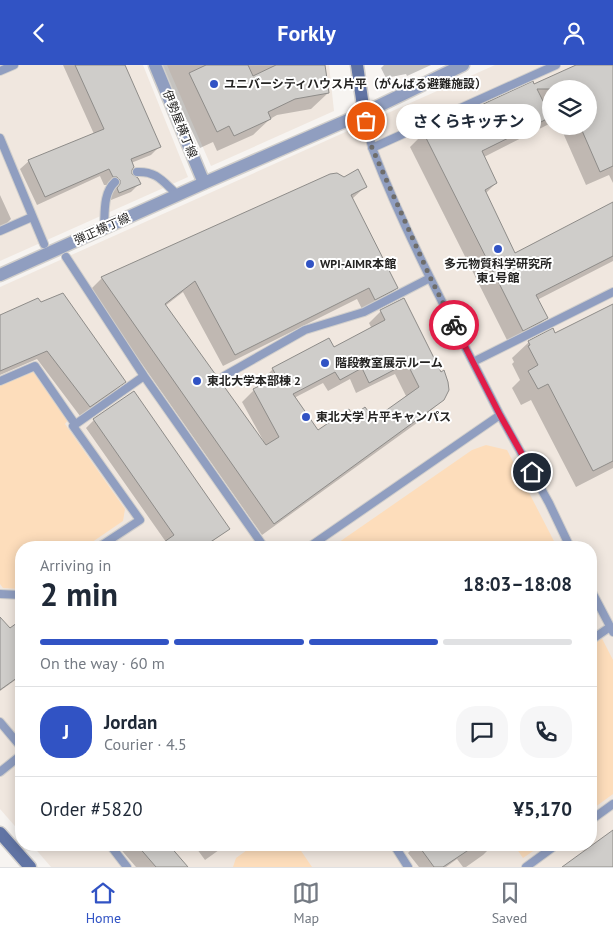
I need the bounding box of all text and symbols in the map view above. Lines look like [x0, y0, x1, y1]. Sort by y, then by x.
icon: back [25, 19, 53, 47]
text: Forkly [277, 19, 336, 47]
icon: person [560, 19, 588, 47]
place label: ユニバーシティハウス片平（がんばる避難施設） [224, 76, 487, 91]
marker: ユニバーシティハウス片平（がんばる避難施設） [208, 78, 220, 90]
map controls [542, 80, 597, 135]
button: layers [542, 80, 597, 135]
street label: 伊勢屋横丁線 [160, 88, 201, 160]
pin [345, 100, 387, 142]
callout: さくらキッチン [396, 103, 541, 139]
icon: bag [352, 107, 380, 135]
text: さくらキッチン [412, 111, 525, 131]
street label: 弾正横丁線 [71, 209, 132, 248]
marker: 多元物質科学研究所 東1号館 [492, 243, 504, 255]
place label: WPI-AIMR本館 [320, 256, 396, 271]
place label: 多元物質科学研究所 東1号館 [444, 256, 552, 285]
marker: WPI-AIMR本館 [304, 258, 316, 270]
courier [429, 300, 479, 350]
icon: bike [440, 311, 468, 339]
place label: 階段教室展示ルーム [335, 355, 443, 370]
marker: 階段教室展示ルーム [319, 357, 331, 369]
place label: 東北大学本部棟 2 [207, 373, 301, 388]
marker: 東北大学本部棟 2 [191, 375, 203, 387]
place label: 東北大学 片平キャンパス [316, 409, 451, 424]
marker: 東北大学 片平キャンパス [300, 411, 312, 423]
pin [511, 451, 553, 493]
icon: home [518, 458, 546, 486]
text: Arriving in [40, 555, 111, 575]
text: 18:03–18:08 [463, 572, 572, 596]
text: 2 min [40, 573, 118, 615]
text: On the way · 60 m [40, 653, 165, 673]
button: chat [456, 706, 508, 758]
button: phone [520, 706, 572, 758]
text: Jordan [104, 710, 157, 734]
text: J [63, 720, 69, 744]
text: Courier · 4.5 [104, 734, 187, 754]
text: Order #5820 [40, 797, 143, 821]
text: ¥5,170 [513, 797, 572, 821]
tab: Home [86, 879, 121, 927]
tab: Map [292, 879, 320, 927]
tab: Saved [492, 879, 527, 927]

